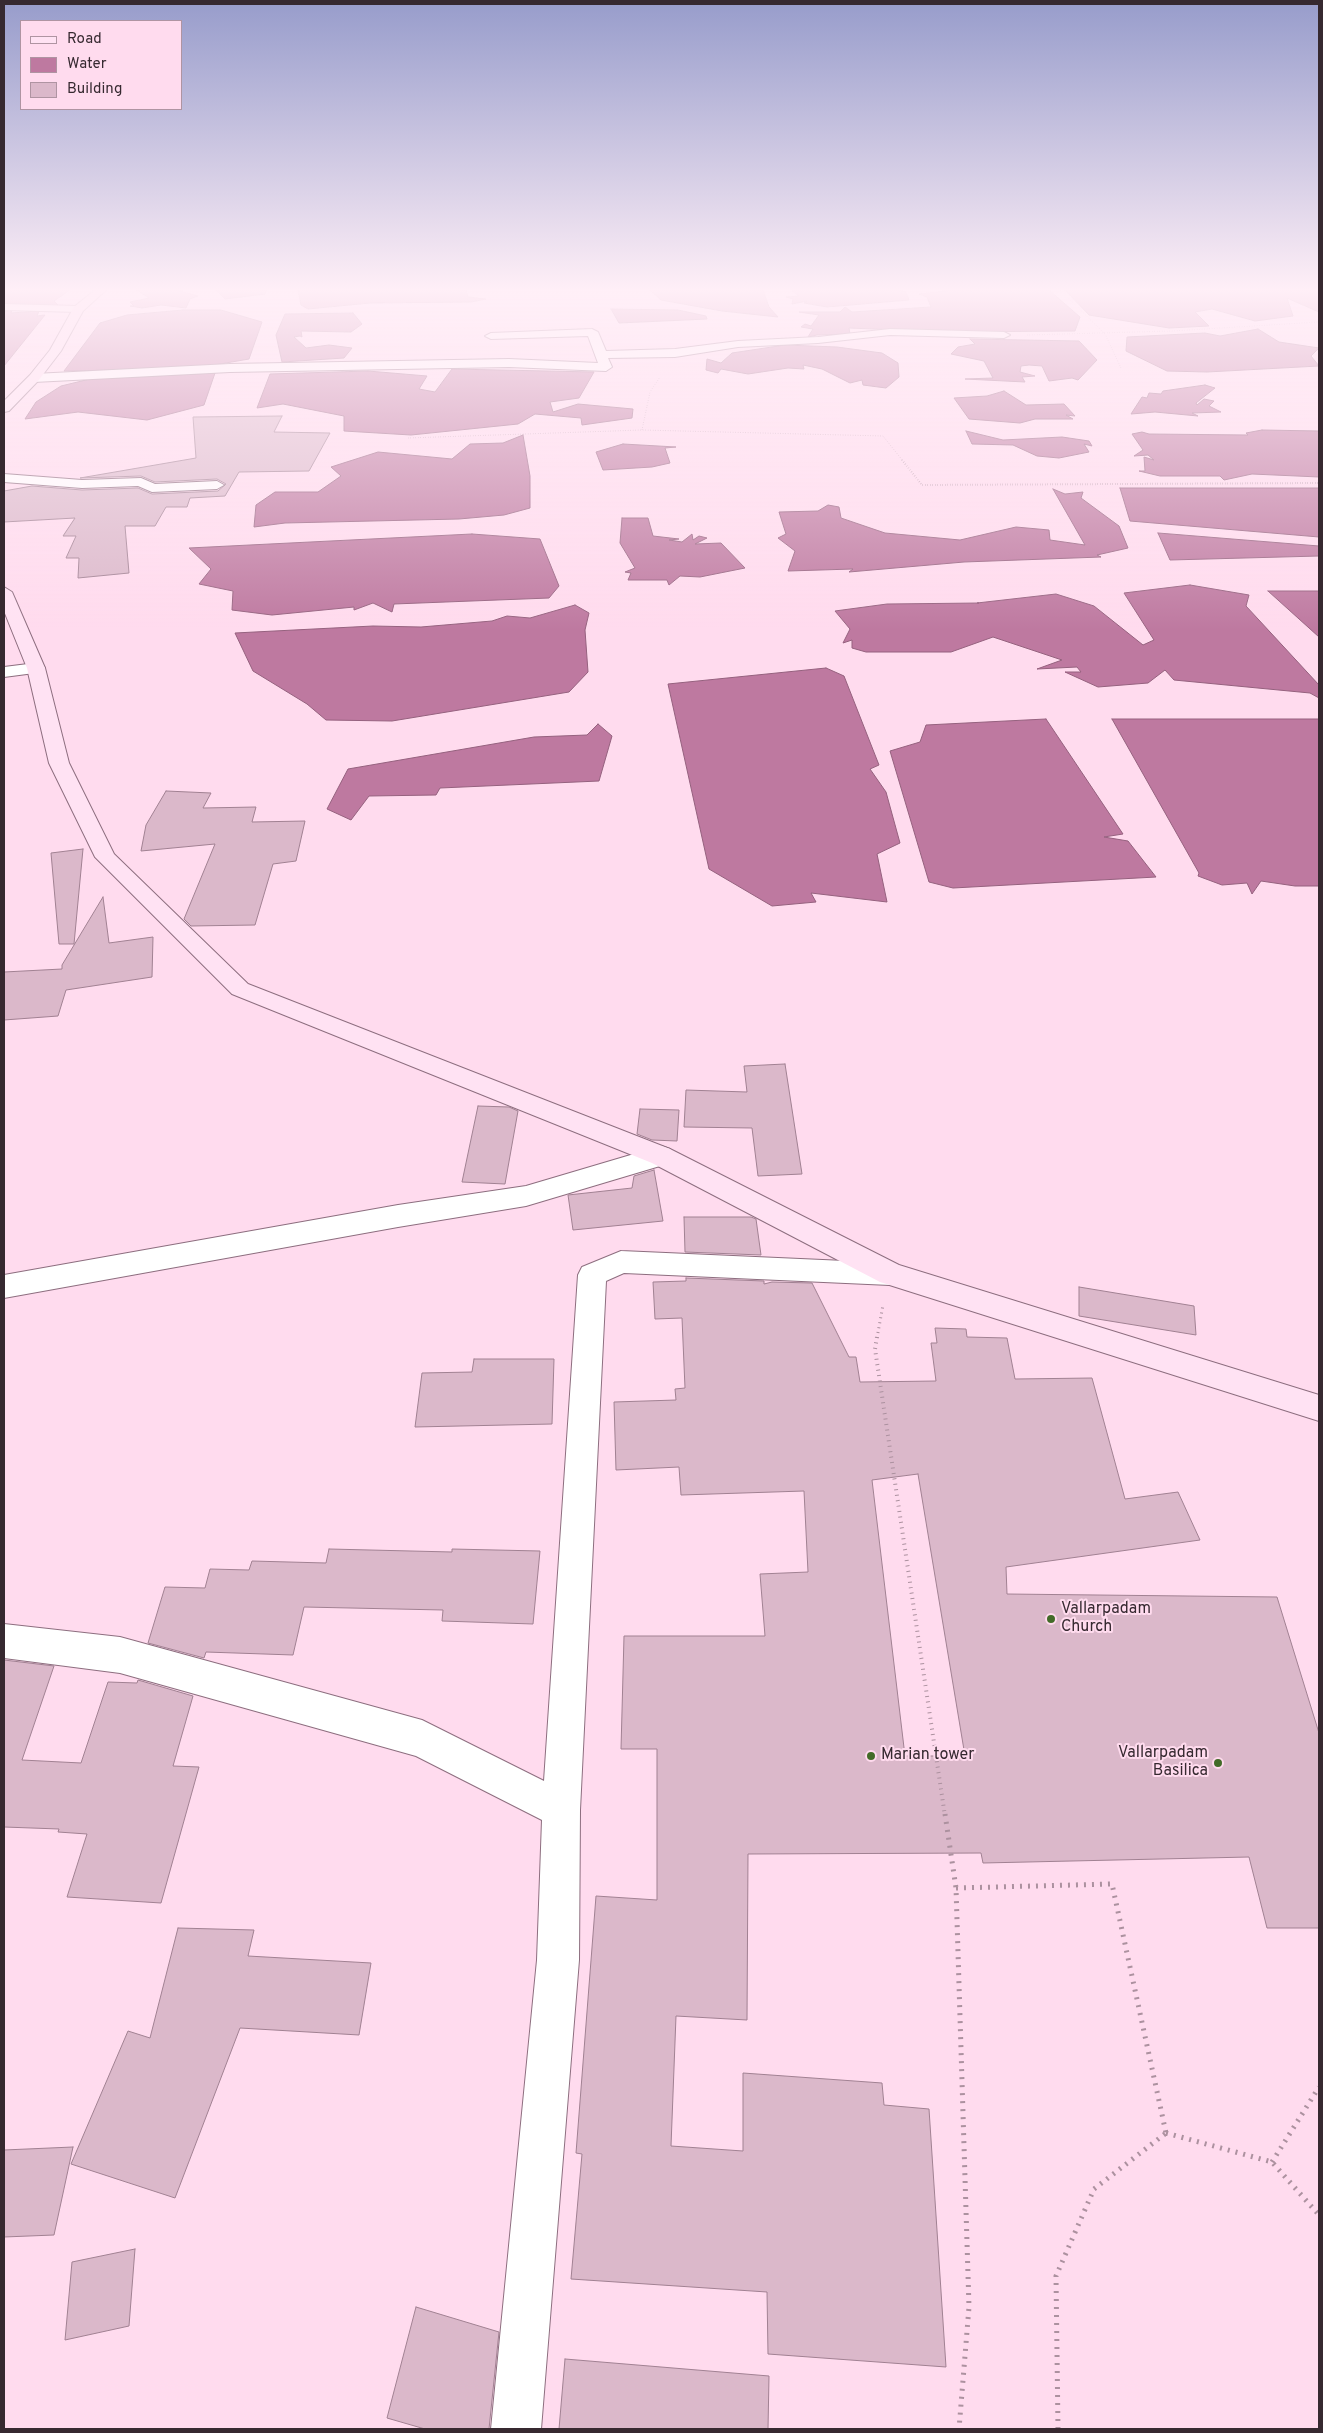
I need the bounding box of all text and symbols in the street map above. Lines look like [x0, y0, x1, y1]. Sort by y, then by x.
legend [20, 20, 182, 110]
text: Road [67, 30, 102, 49]
text: Water [67, 55, 106, 74]
text: Building [67, 80, 122, 99]
place label: Vallarpadam Church [1061, 1600, 1151, 1638]
marker: Vallarpadam Church [1045, 1613, 1057, 1625]
place label: Vallarpadam Basilica [1118, 1744, 1208, 1782]
place label: Marian tower [881, 1746, 975, 1766]
marker: Marian tower [865, 1750, 877, 1762]
marker: Vallarpadam Basilica [1212, 1757, 1224, 1769]

